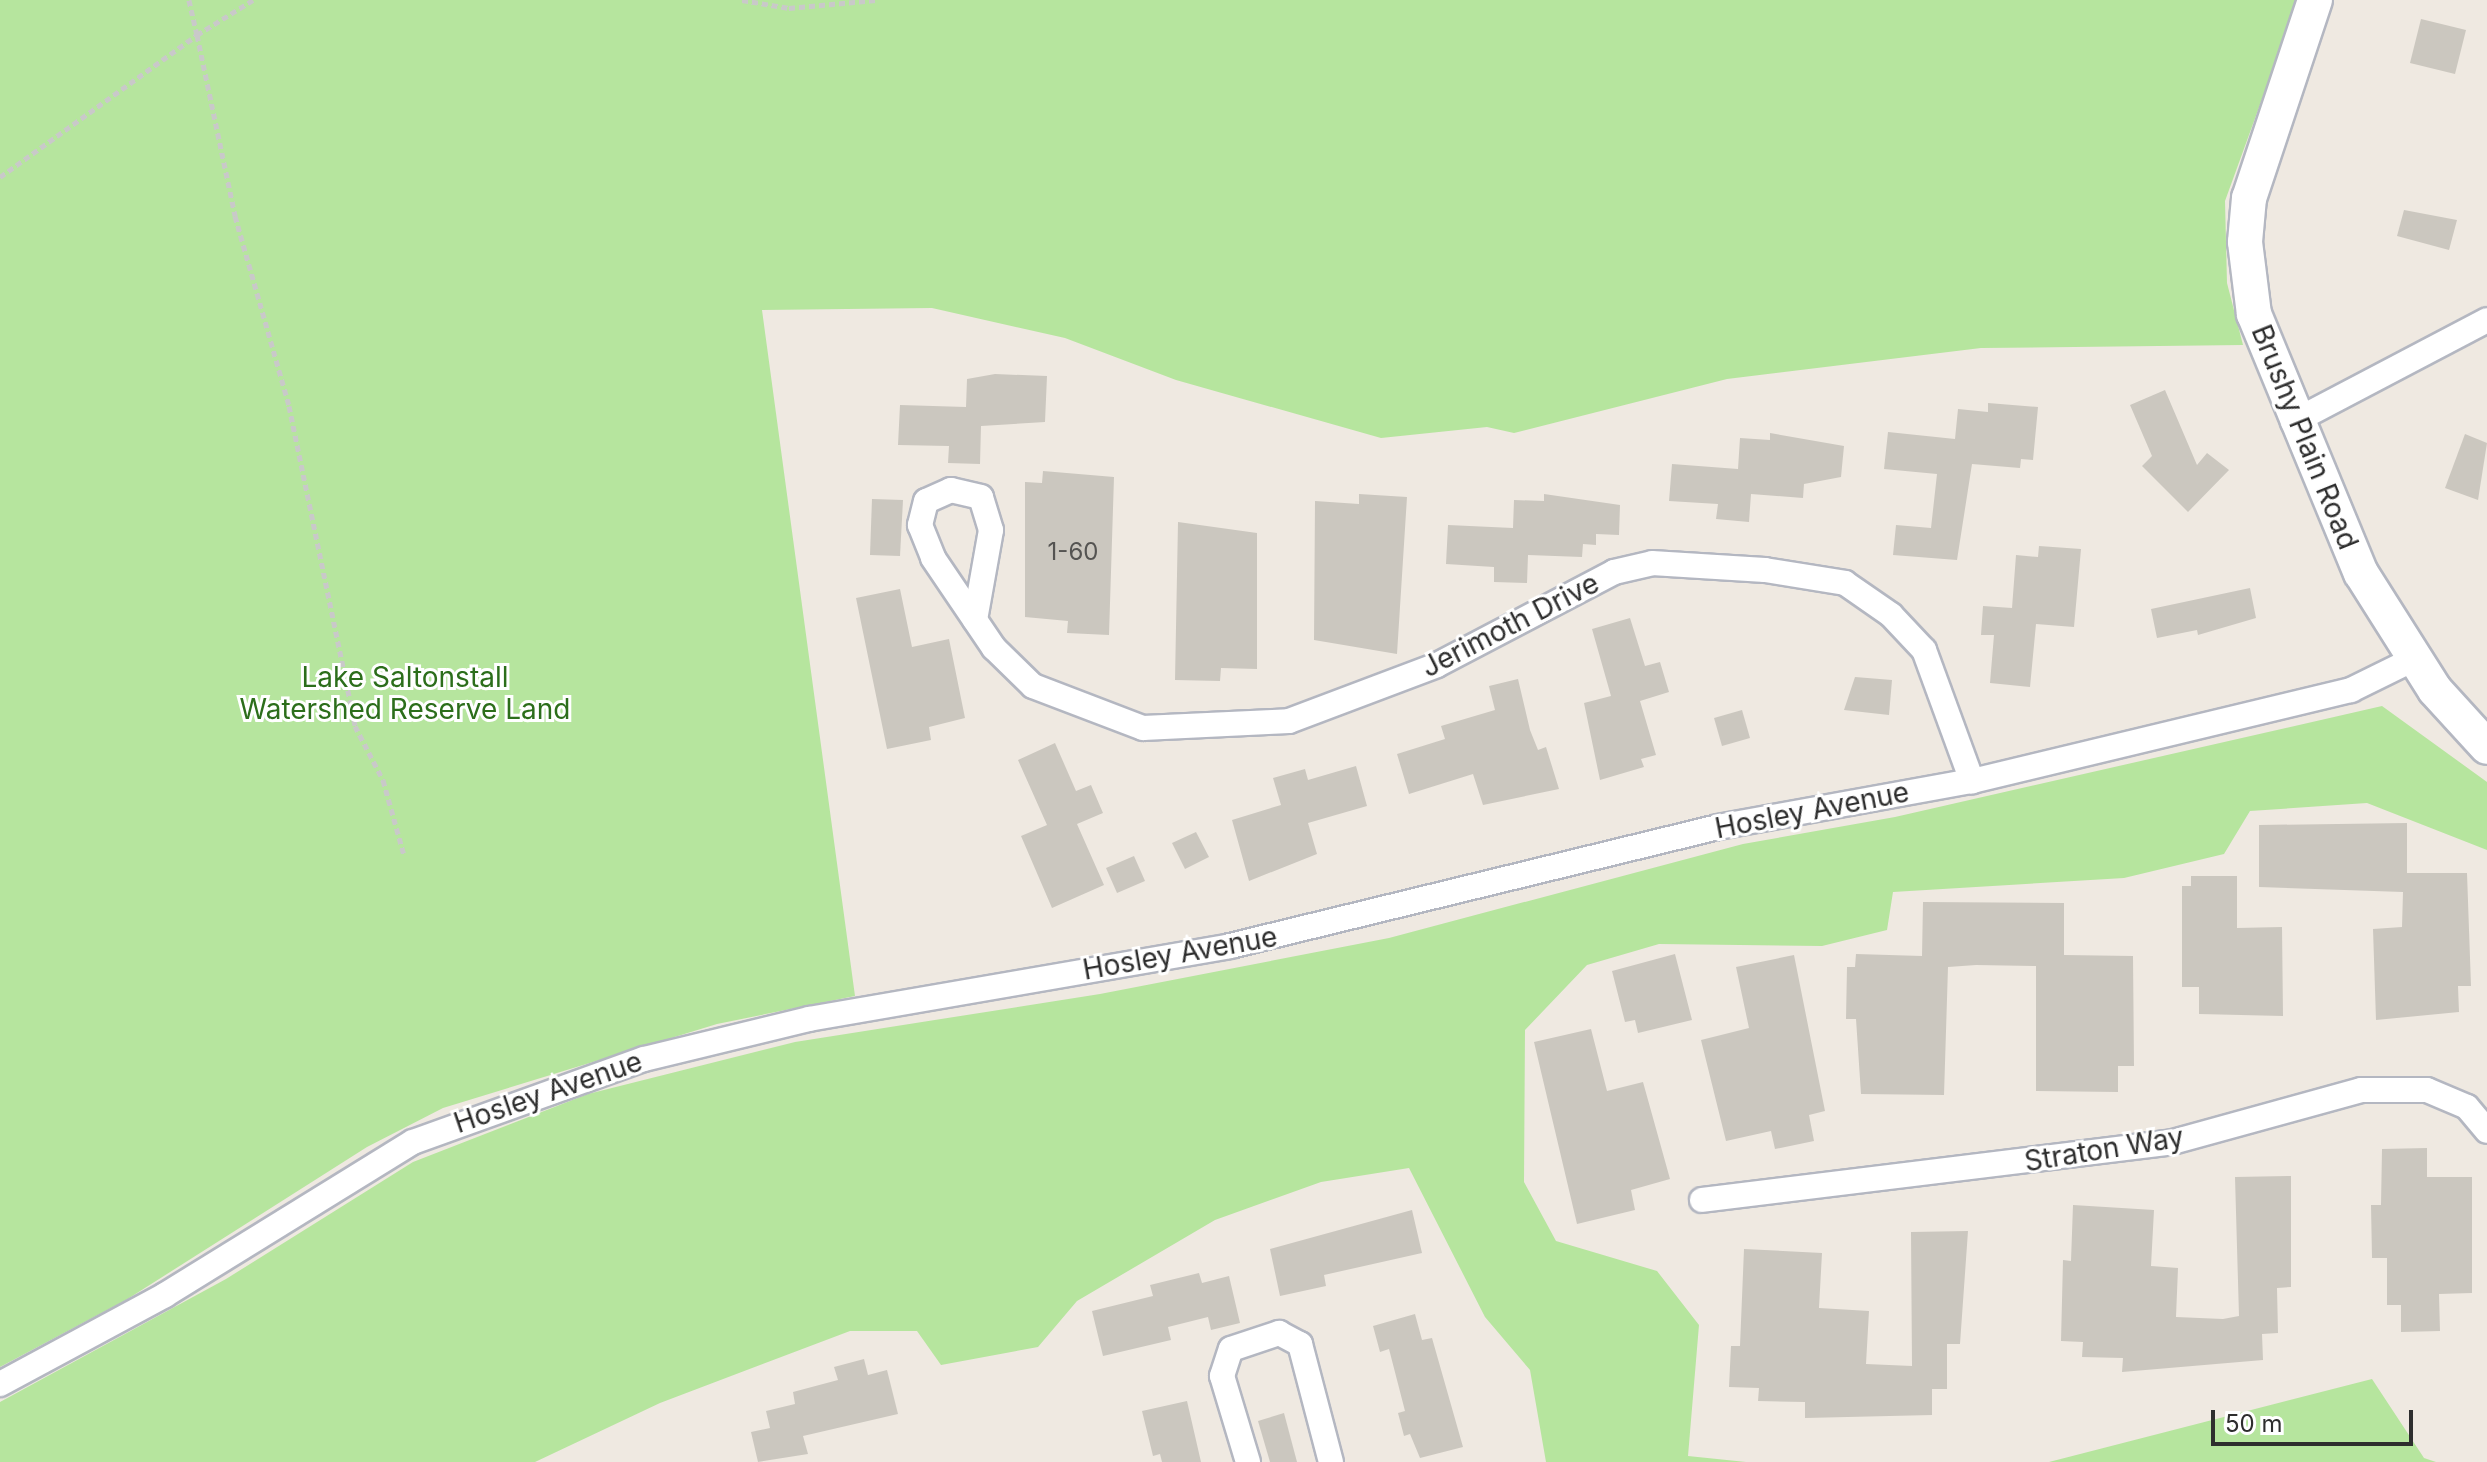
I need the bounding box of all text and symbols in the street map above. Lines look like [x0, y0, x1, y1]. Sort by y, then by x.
street label: Brushy Plain Road [2245, 320, 2365, 554]
house number: 1-60 [1048, 538, 1098, 566]
street label: Jerimoth Drive [1416, 566, 1604, 684]
park label: Lake Saltonstall Watershed Reserve Land [240, 660, 570, 726]
street label: Hosley Avenue [1712, 775, 1912, 845]
street label: Hosley Avenue [1080, 919, 1280, 987]
street label: Hosley Avenue [449, 1044, 647, 1140]
street label: Straton Way [2022, 1120, 2186, 1178]
scale bar [2215, 1394, 2417, 1444]
text: 50 m [2225, 1409, 2283, 1438]

